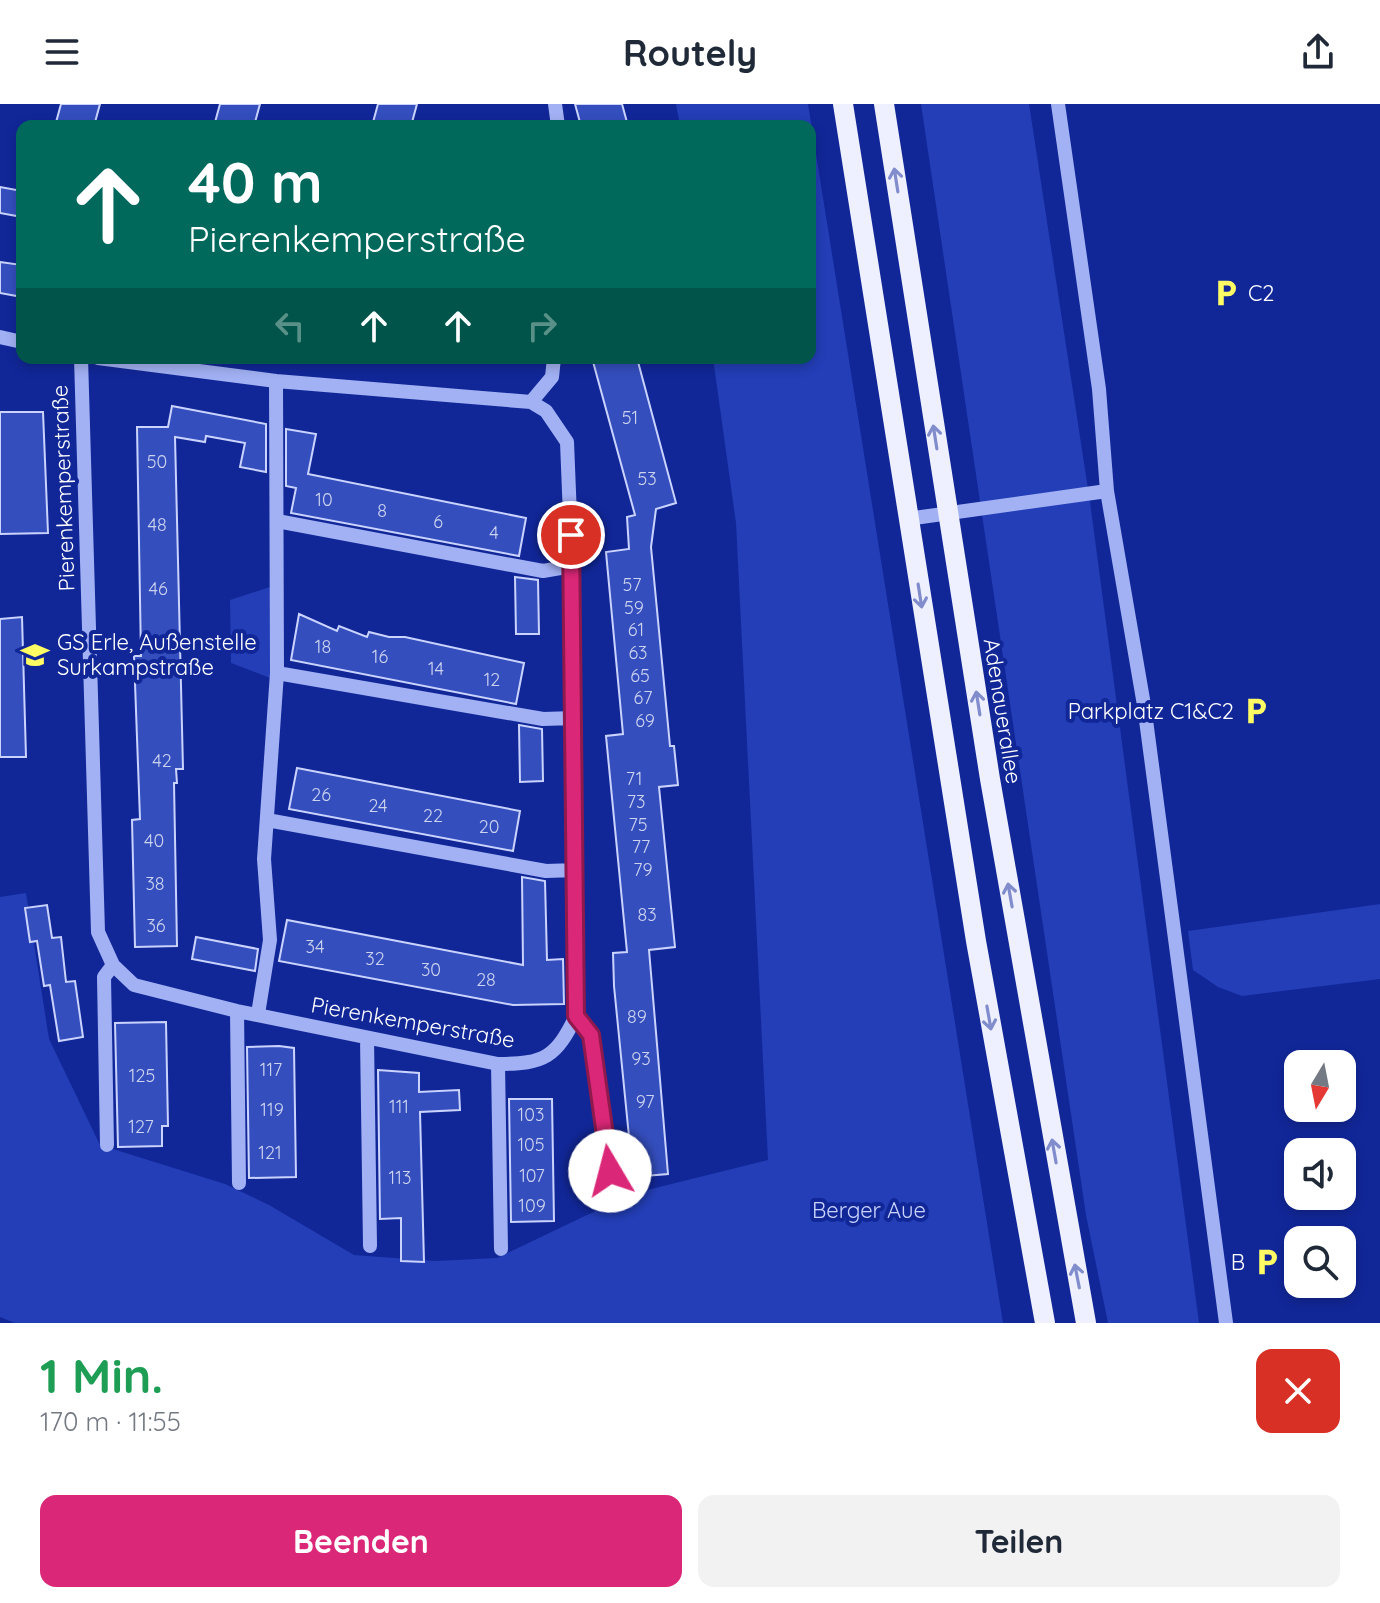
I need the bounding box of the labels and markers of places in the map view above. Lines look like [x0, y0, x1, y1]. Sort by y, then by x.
parking icon: C2 [1211, 278, 1241, 308]
place label: C2 [1248, 279, 1275, 307]
pin [537, 501, 605, 569]
place label: GS Erle, Außenstelle Surkampstraße [57, 628, 257, 681]
school or university icon: GS Erle, Außenstelle Surkampstraße [20, 640, 50, 670]
parking icon: Parkplatz C1&C2 [1241, 696, 1271, 726]
place label: Parkplatz C1&C2 [1068, 697, 1234, 725]
parking icon: B [1252, 1247, 1282, 1277]
place label: B [1231, 1248, 1245, 1276]

